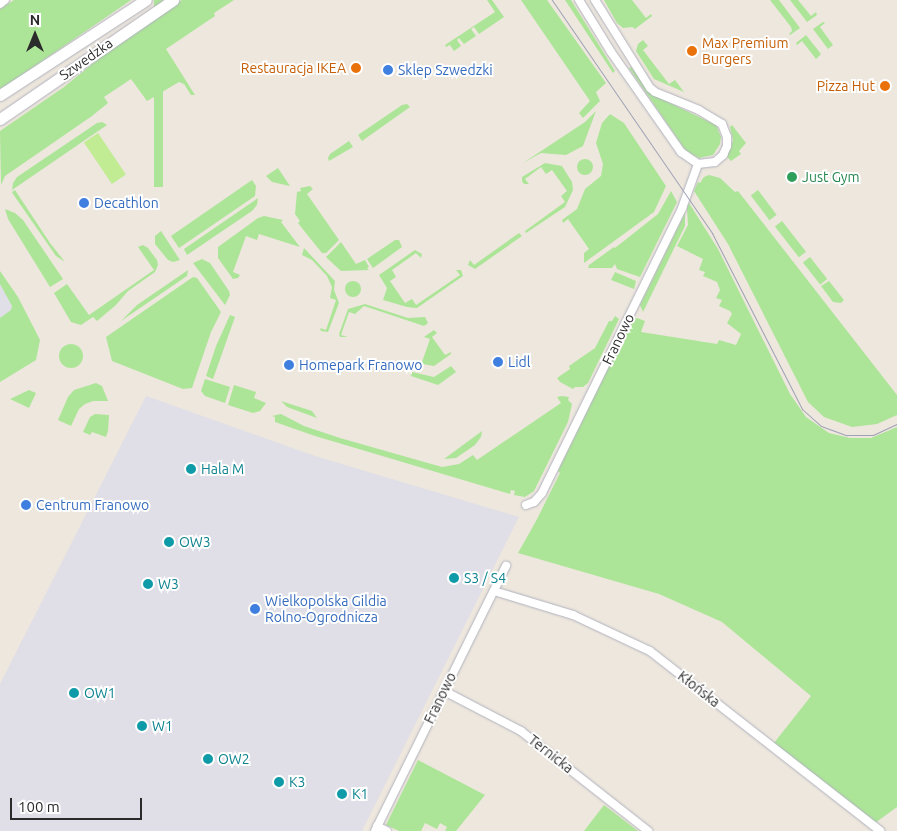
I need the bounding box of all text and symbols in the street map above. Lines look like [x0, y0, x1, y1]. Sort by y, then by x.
north arrow [10, 10, 60, 60]
text: N [30, 12, 40, 28]
street label: Szwedzka [56, 35, 116, 83]
place label: Max Premium Burgers [702, 35, 789, 68]
marker: Max Premium Burgers [686, 45, 698, 57]
place label: Restauracja IKEA [241, 60, 346, 76]
marker: Restauracja IKEA [350, 62, 362, 74]
place label: Sklep Szwedzki [398, 62, 493, 78]
marker: Sklep Szwedzki [382, 64, 394, 76]
place label: Pizza Hut [817, 78, 875, 94]
marker: Pizza Hut [879, 80, 891, 92]
place label: Just Gym [802, 169, 860, 185]
marker: Just Gym [786, 171, 798, 183]
place label: Decathlon [94, 195, 159, 211]
marker: Decathlon [78, 197, 90, 209]
street label: Franowo [598, 311, 638, 367]
place label: Lidl [508, 354, 530, 370]
marker: Lidl [492, 356, 504, 368]
place label: Homepark Franowo [299, 357, 423, 373]
marker: Homepark Franowo [283, 359, 295, 371]
place label: Hala M [201, 461, 244, 477]
marker: Hala M [185, 463, 197, 475]
place label: Centrum Franowo [36, 497, 149, 513]
marker: Centrum Franowo [20, 499, 32, 511]
place label: OW3 [179, 534, 211, 550]
marker: OW3 [163, 536, 175, 548]
place label: S3 / S4 [464, 570, 506, 586]
marker: S3 / S4 [448, 572, 460, 584]
place label: W3 [158, 576, 179, 592]
marker: W3 [142, 578, 154, 590]
place label: Wielkopolska Gildia Rolno-Ogrodnicza [265, 593, 387, 626]
marker: Wielkopolska Gildia Rolno-Ogrodnicza [249, 603, 261, 615]
street label: Kłońska [675, 667, 723, 711]
street label: Franowo [420, 670, 460, 726]
place label: OW1 [84, 685, 116, 701]
marker: OW1 [68, 687, 80, 699]
place label: W1 [152, 718, 173, 734]
marker: W1 [136, 720, 148, 732]
street label: Ternicka [525, 731, 577, 777]
place label: OW2 [218, 751, 250, 767]
marker: OW2 [202, 753, 214, 765]
place label: K3 [289, 774, 305, 790]
marker: K3 [273, 776, 285, 788]
place label: K1 [352, 786, 368, 802]
scale bar [12, 788, 145, 820]
marker: K1 [336, 788, 348, 800]
text: 100 m [18, 798, 60, 815]

